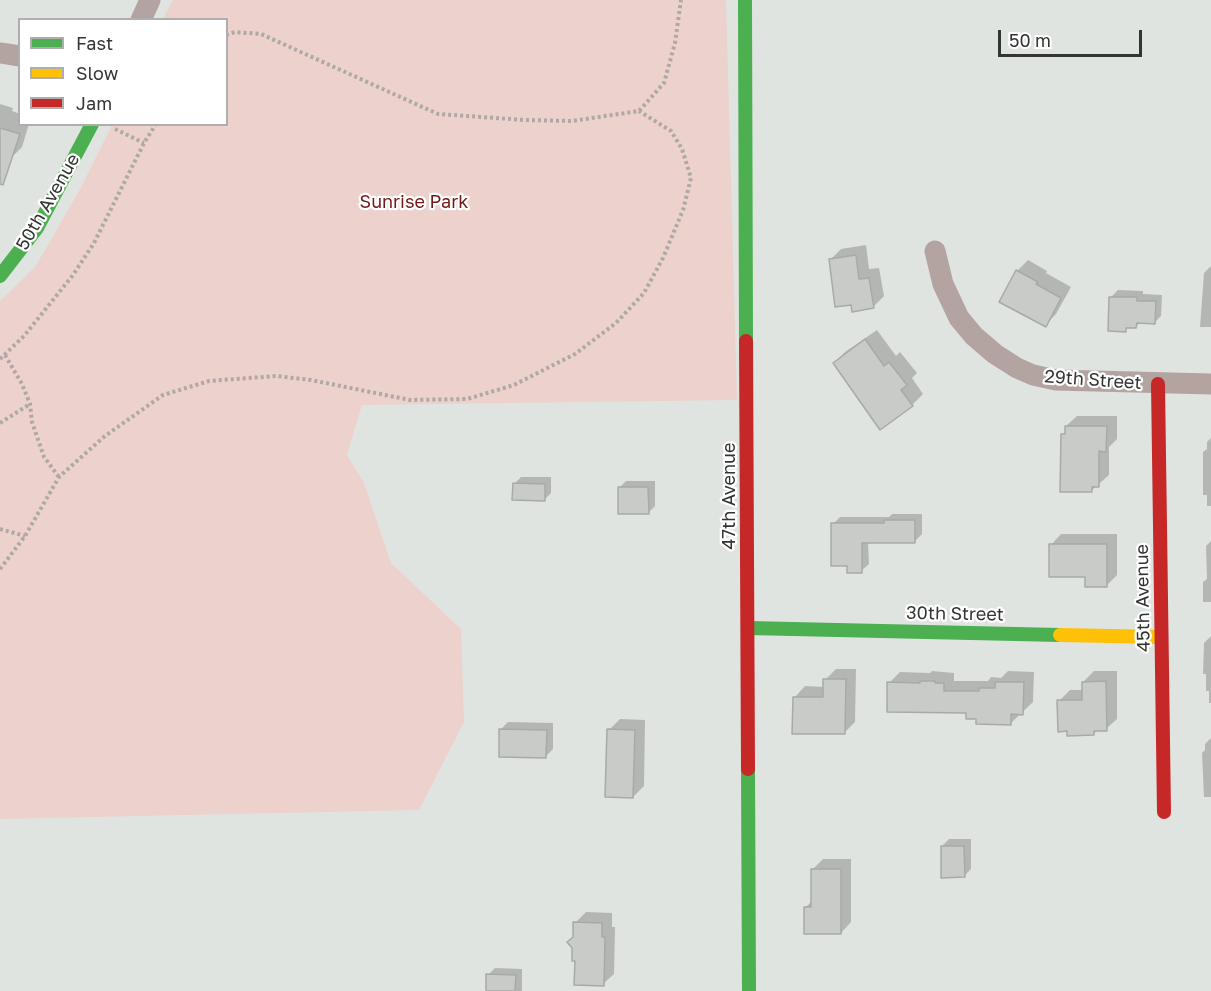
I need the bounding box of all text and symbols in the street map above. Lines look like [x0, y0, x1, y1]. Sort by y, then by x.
legend [18, 18, 228, 126]
scale bar [1001, 18, 1145, 56]
text: 50 m [1009, 29, 1051, 51]
text: Fast [76, 32, 113, 54]
text: Slow [76, 62, 118, 84]
text: Jam [76, 92, 112, 114]
street label: 50th Avenue [12, 150, 84, 254]
park label: Sunrise Park [360, 191, 468, 213]
street label: 29th Street [1044, 366, 1142, 394]
street label: 47th Avenue [718, 443, 740, 549]
street label: 45th Avenue [1131, 544, 1155, 652]
street label: 30th Street [906, 602, 1004, 626]

